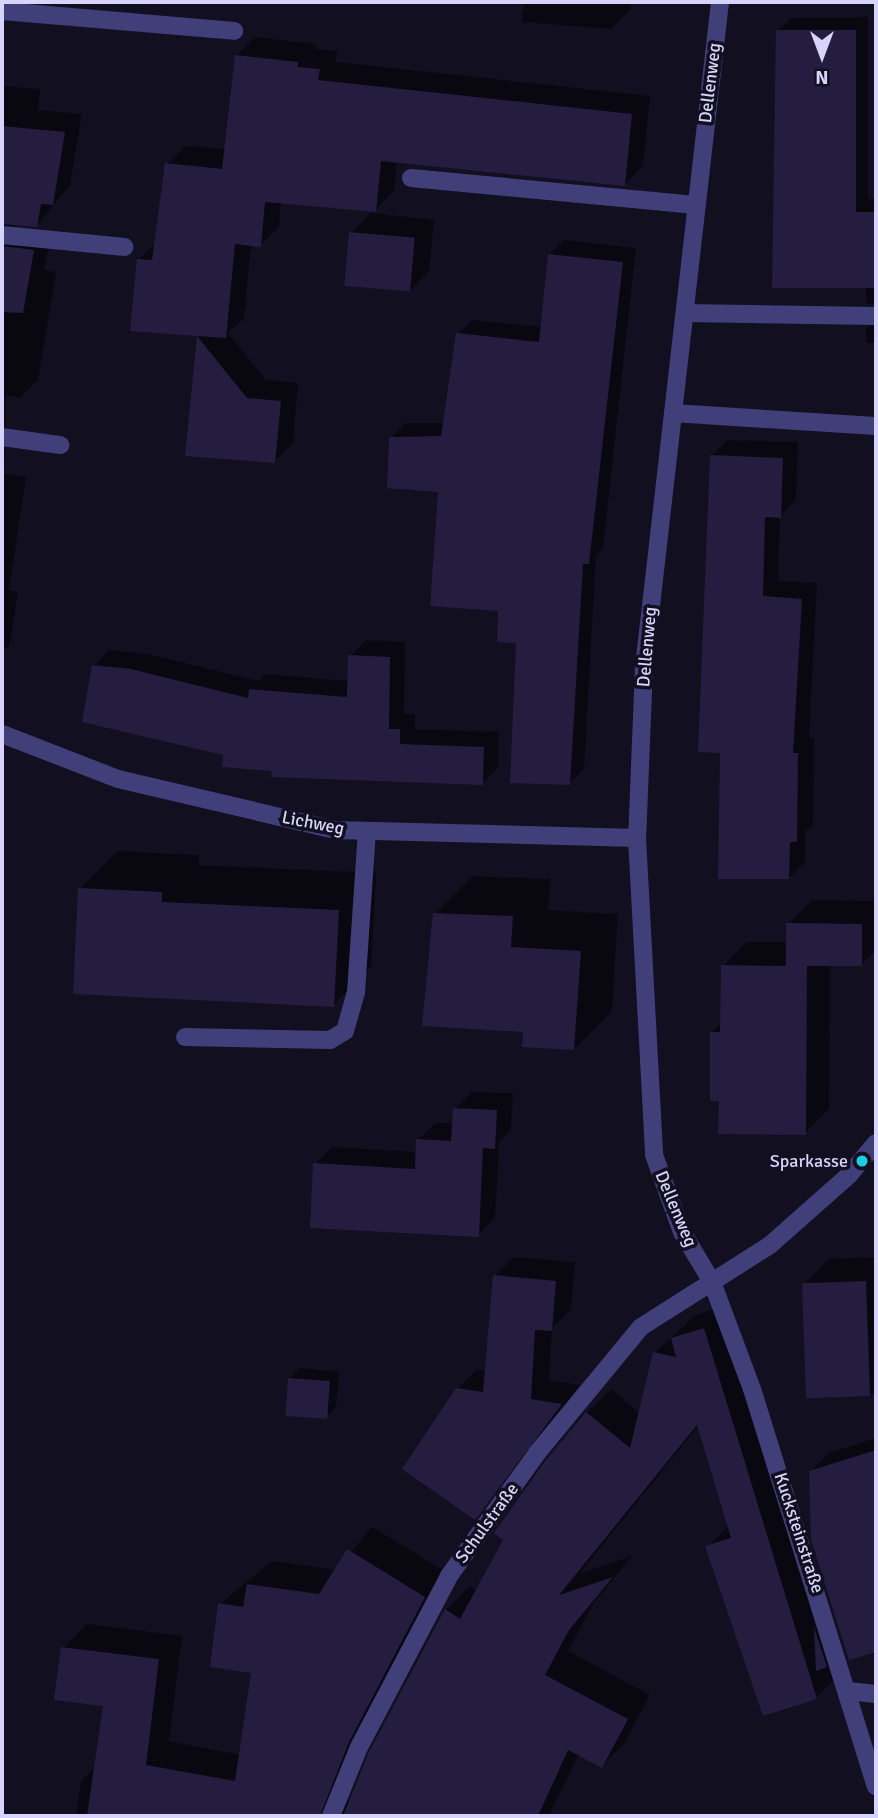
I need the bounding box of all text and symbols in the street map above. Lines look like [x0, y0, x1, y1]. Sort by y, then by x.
north arrow [787, 21, 857, 91]
street label: Dellenweg [694, 42, 726, 124]
text: N [815, 65, 829, 89]
street label: Dellenweg [633, 606, 661, 688]
street label: Lichweg [280, 806, 346, 840]
place label: Sparkasse [770, 1150, 848, 1172]
marker: Sparkasse [854, 1153, 870, 1169]
street label: Dellenweg [650, 1168, 702, 1250]
street label: Kucksteinstraße [769, 1470, 829, 1596]
street label: Schulstraße [451, 1479, 523, 1567]

